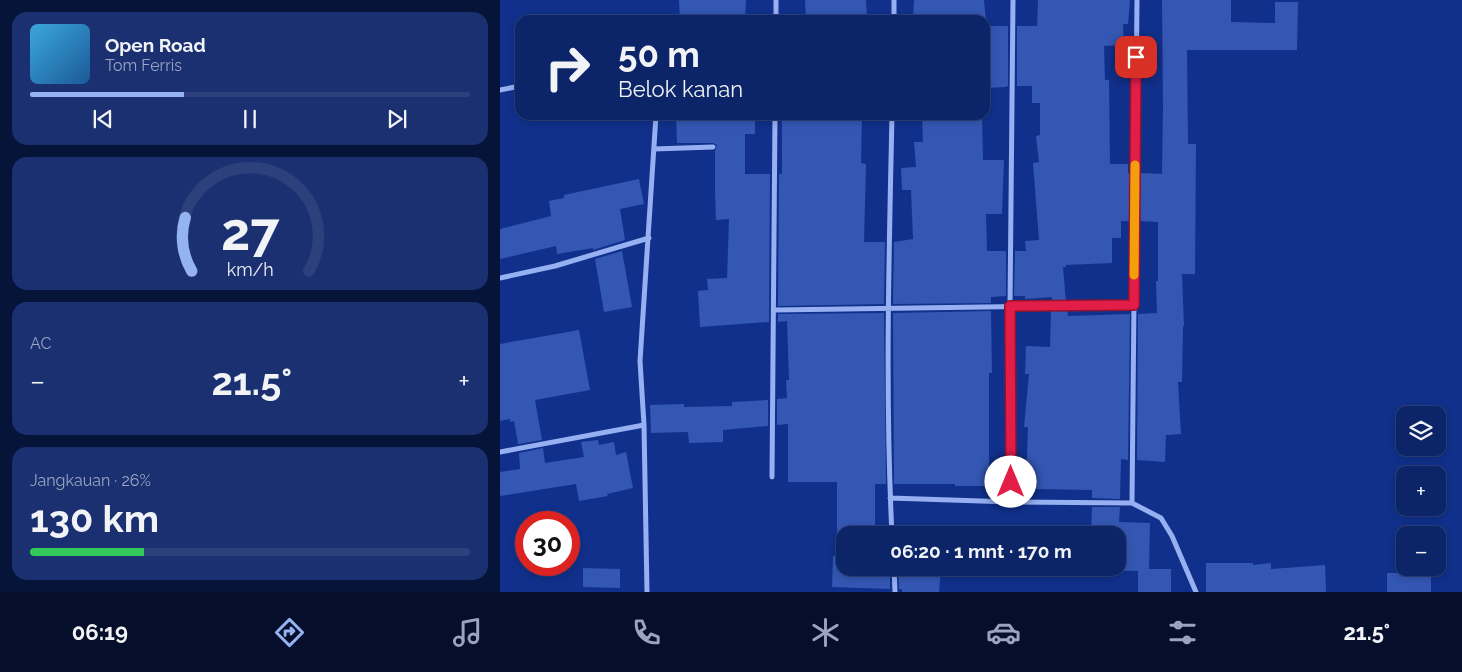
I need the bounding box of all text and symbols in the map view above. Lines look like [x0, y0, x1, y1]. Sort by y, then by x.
text: Open Road [105, 34, 206, 56]
text: 50 m [618, 34, 700, 75]
icon: right [535, 35, 600, 100]
pin [1115, 36, 1157, 78]
icon: arrive [1122, 43, 1150, 71]
text: Tom Ferris [105, 56, 182, 75]
text: Belok kanan [618, 76, 743, 102]
icon: previous [89, 105, 117, 133]
icon: pause [236, 105, 264, 133]
icon: next [383, 105, 411, 133]
text: 27 [221, 201, 280, 262]
text: km/h [226, 259, 274, 280]
text: AC [30, 334, 51, 353]
text: 21.5° [211, 359, 292, 404]
text: − [30, 365, 45, 398]
text: + [458, 365, 470, 398]
map controls [1396, 406, 1446, 576]
button: layers [1396, 406, 1446, 456]
position arrow [984, 455, 1036, 507]
button: + [1396, 466, 1446, 516]
text: Jangkauan · 26% [30, 471, 151, 490]
text: 130 km [30, 496, 159, 541]
speed limit sign: 30 [515, 511, 580, 576]
button: − [1396, 526, 1446, 576]
text: 06:20 · 1 mnt · 170 m [890, 540, 1072, 562]
icon: directions [272, 615, 307, 650]
icon: music [450, 615, 485, 650]
icon: phone [629, 615, 664, 650]
icon: climate [808, 615, 843, 650]
icon: car [986, 615, 1021, 650]
icon: filters [1165, 615, 1200, 650]
text: 06:19 [72, 619, 128, 645]
text: 21.5° [1343, 619, 1390, 645]

